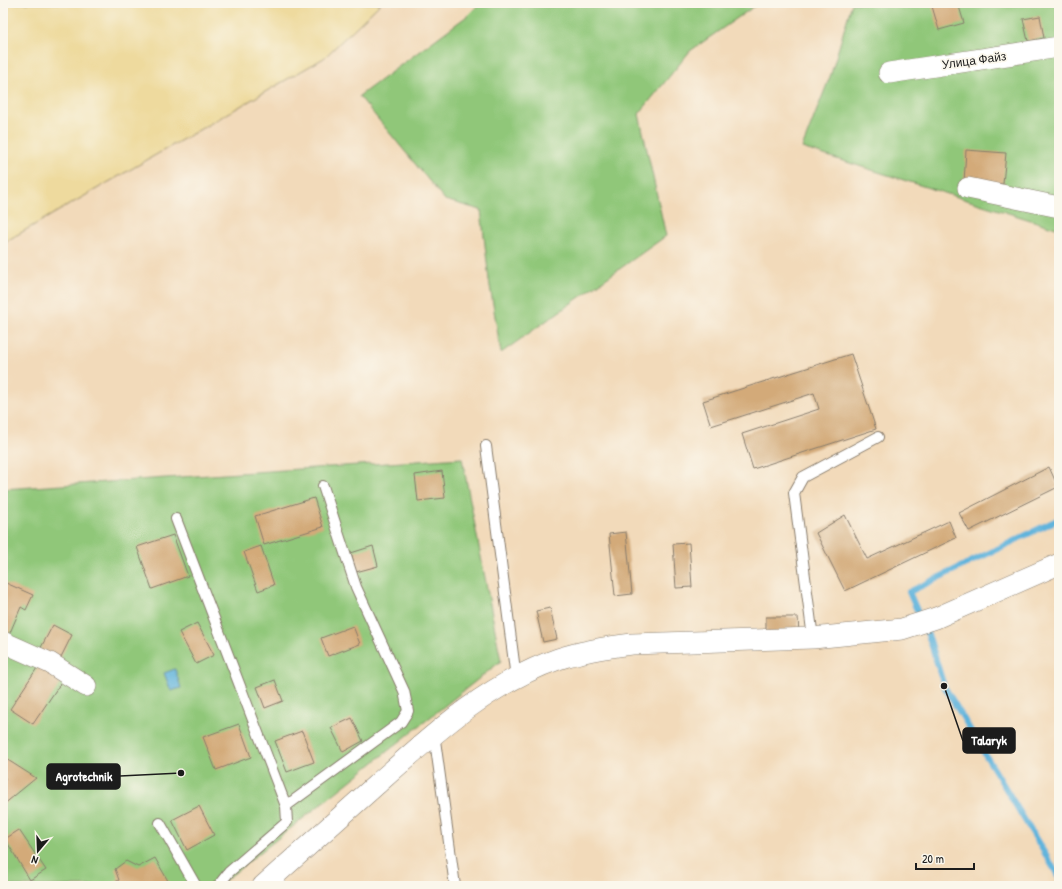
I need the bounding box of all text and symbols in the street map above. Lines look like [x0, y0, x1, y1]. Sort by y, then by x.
street label: Улица Файз [941, 47, 1008, 73]
callout: Talaryk [963, 728, 1015, 753]
text: Talaryk [970, 731, 1007, 750]
callout: Agrotechnik [47, 764, 120, 789]
text: Agrotechnik [56, 767, 113, 786]
north arrow [18, 831, 58, 871]
scale bar [916, 845, 974, 871]
text: 20 m [922, 850, 944, 867]
text: N [30, 853, 40, 868]

